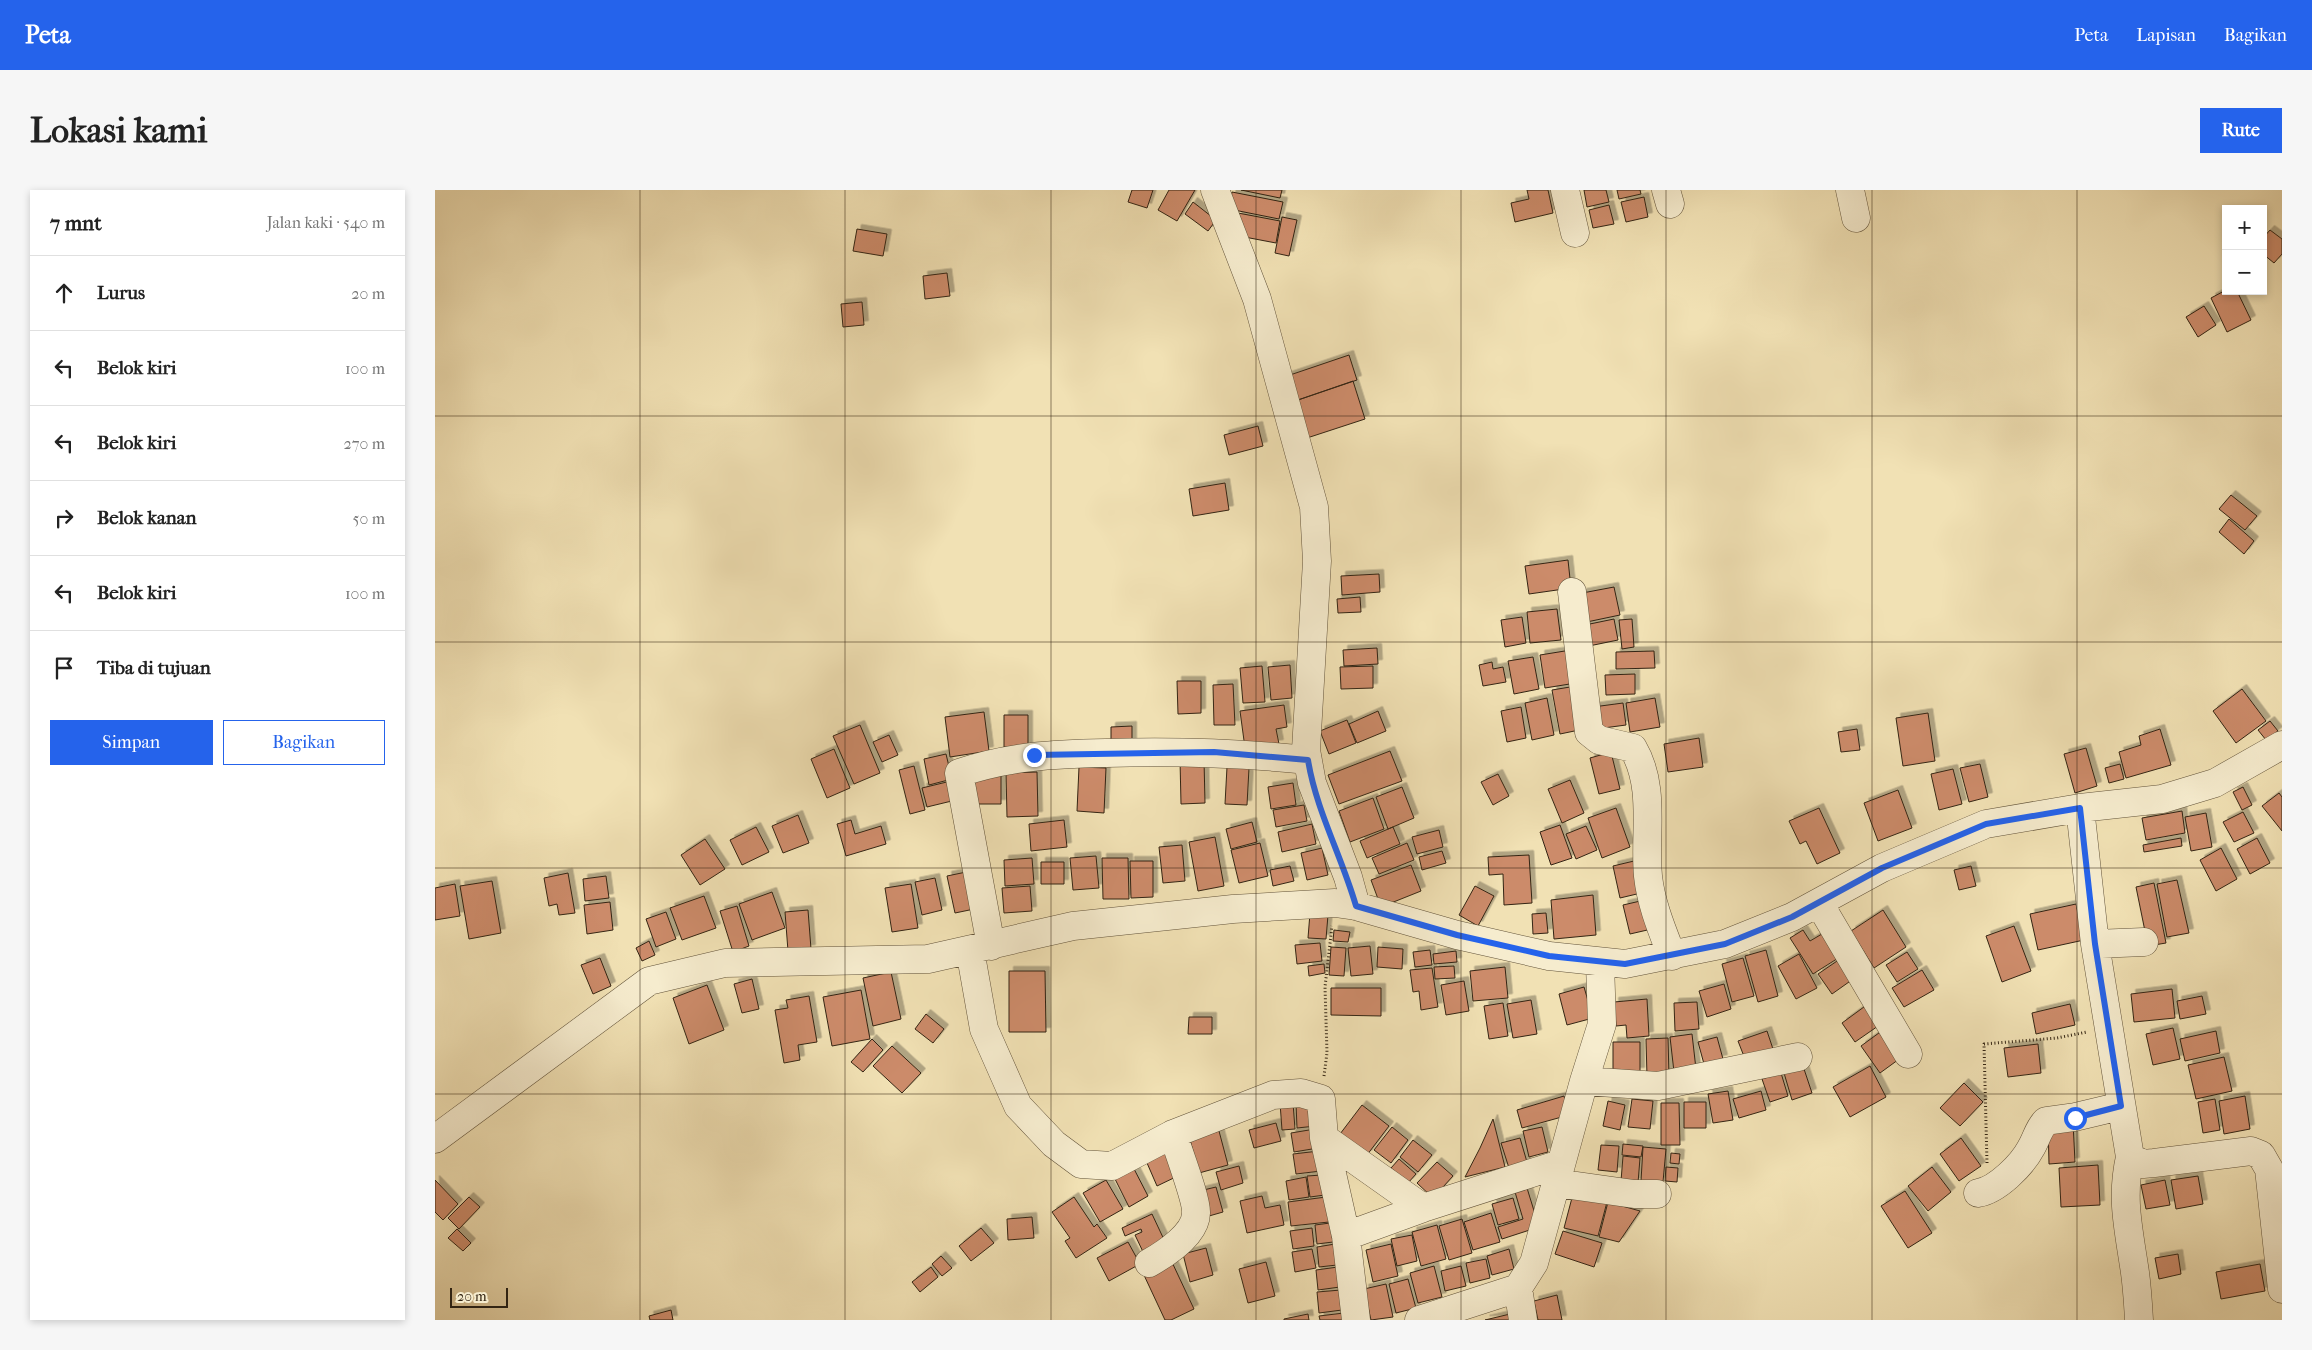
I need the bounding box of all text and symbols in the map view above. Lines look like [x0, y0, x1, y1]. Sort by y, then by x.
text: Peta [25, 21, 70, 49]
text: Peta [2074, 25, 2108, 46]
text: Lapisan [2136, 25, 2196, 46]
text: Bagikan [2224, 25, 2287, 46]
button: Rute [2200, 108, 2282, 153]
text: Lokasi kami [30, 110, 207, 151]
map controls [2222, 205, 2267, 295]
button: + [2222, 205, 2267, 250]
text: 7 mnt [50, 211, 102, 235]
text: Jalan kaki · 540 m [267, 213, 385, 232]
button: − [2222, 250, 2267, 295]
icon: ahead [50, 279, 78, 307]
text: Lurus [97, 282, 145, 304]
text: 20 m [351, 284, 385, 303]
icon: left [50, 354, 78, 382]
text: Belok kiri [97, 357, 176, 379]
text: 100 m [345, 359, 385, 378]
icon: left [50, 429, 78, 457]
text: Belok kiri [97, 432, 176, 454]
text: 270 m [344, 434, 385, 453]
icon: right [50, 504, 78, 532]
text: Belok kanan [97, 507, 197, 529]
text: 50 m [353, 509, 385, 528]
icon: left [50, 579, 78, 607]
text: Belok kiri [97, 582, 176, 604]
text: 100 m [345, 584, 385, 603]
icon: arrive [50, 654, 78, 682]
text: Tiba di tujuan [97, 657, 211, 679]
button: Simpan [50, 720, 213, 765]
button: Bagikan [223, 720, 385, 765]
route end [1023, 744, 1046, 767]
route start [2064, 1107, 2087, 1130]
scale bar [450, 1285, 507, 1308]
text: 20 m [457, 1288, 487, 1305]

